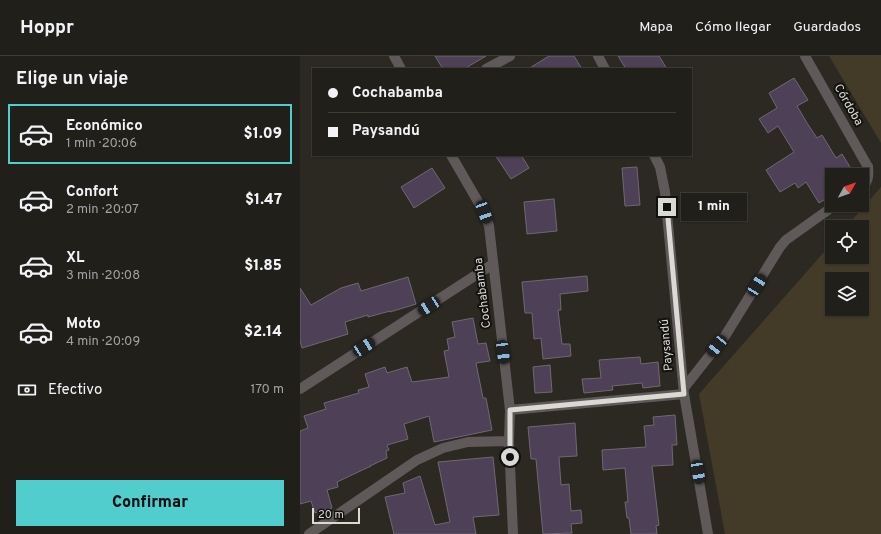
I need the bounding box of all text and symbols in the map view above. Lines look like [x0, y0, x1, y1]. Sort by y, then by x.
text: Hoppr [20, 16, 74, 40]
text: Mapa [639, 19, 673, 36]
text: Cómo llegar [695, 19, 771, 36]
text: Guardados [793, 19, 861, 36]
text: Elige un viaje [16, 68, 128, 91]
street label: Córdoba [830, 81, 866, 129]
text: Cochabamba [352, 84, 443, 103]
icon: car [18, 116, 54, 152]
text: Económico [66, 117, 143, 136]
text: Paysandú [352, 122, 420, 141]
text: $1.09 [244, 125, 282, 144]
text: 1 min · 20:06 [66, 136, 137, 152]
north arrow [825, 168, 869, 212]
map controls [825, 168, 869, 316]
icon: car [18, 182, 54, 218]
text: Confort [66, 183, 118, 202]
text: $1.47 [245, 191, 282, 210]
callout: 1 min [681, 193, 747, 221]
route end [658, 198, 676, 216]
car [474, 199, 494, 225]
text: 1 min [698, 199, 730, 215]
text: 2 min · 20:07 [66, 202, 139, 218]
button: locate [825, 220, 869, 264]
icon: car [18, 248, 54, 284]
text: XL [66, 249, 84, 268]
text: $1.85 [244, 257, 282, 276]
street label: Cochabamba [471, 257, 495, 329]
text: 3 min · 20:08 [66, 268, 140, 284]
car [746, 272, 768, 298]
button: layers [825, 272, 869, 316]
car [416, 294, 442, 318]
icon: car [18, 314, 54, 350]
text: Moto [66, 315, 101, 334]
street label: Paysandú [657, 318, 677, 372]
text: $2.14 [244, 323, 282, 342]
car [705, 333, 729, 359]
text: 4 min · 20:09 [66, 334, 140, 350]
car [351, 335, 377, 359]
car [496, 339, 510, 365]
icon: cash [16, 379, 38, 401]
text: Efectivo [48, 381, 102, 400]
text: 170 m [250, 382, 284, 398]
route start [501, 448, 519, 466]
car [690, 459, 706, 485]
button: Confirmar [16, 480, 284, 526]
scale bar [312, 506, 360, 525]
text: 20 m [318, 508, 344, 522]

